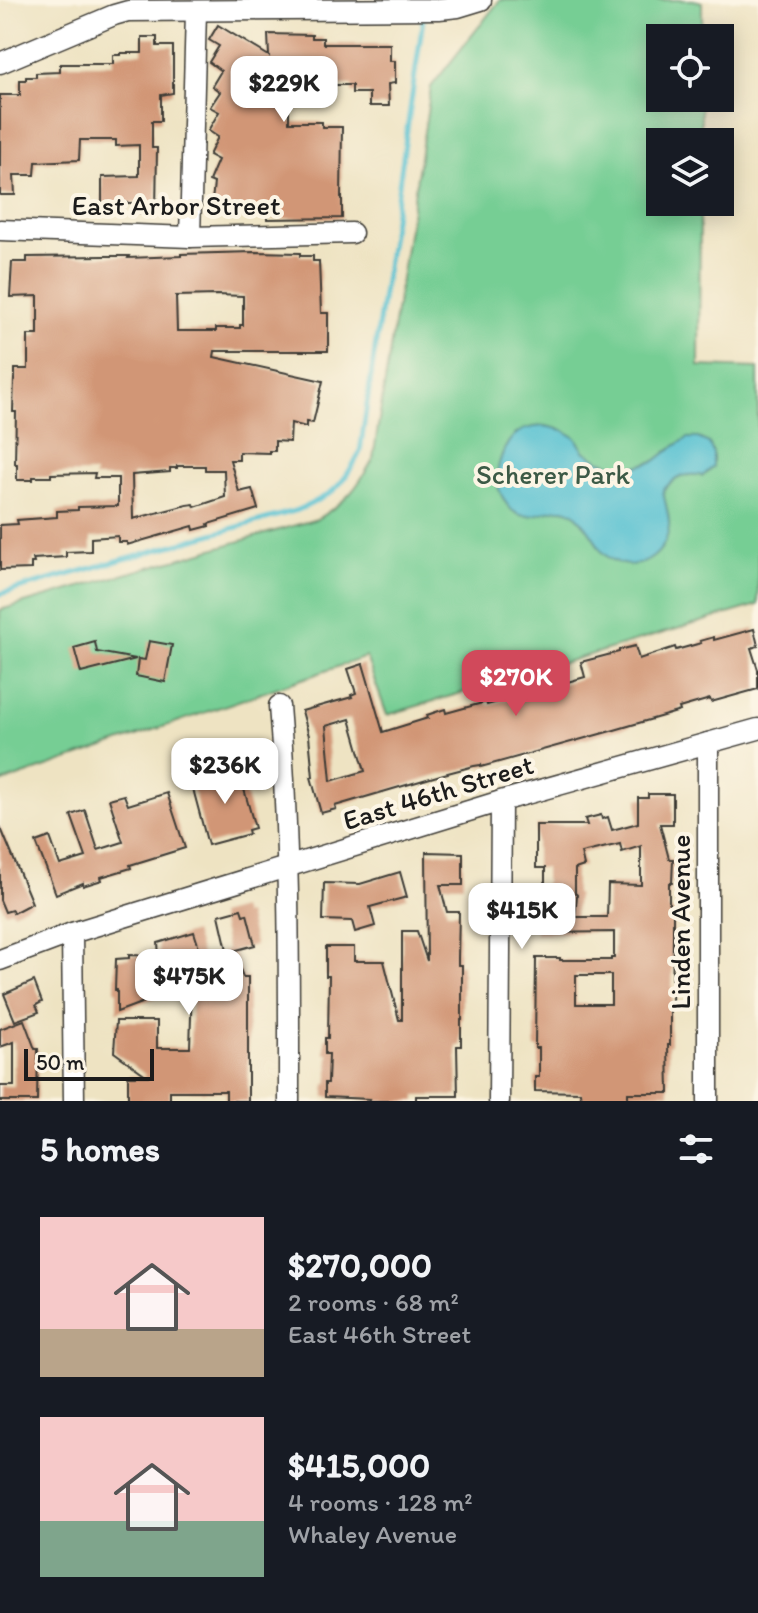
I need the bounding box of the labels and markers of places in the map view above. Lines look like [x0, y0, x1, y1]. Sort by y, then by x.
pin: $229K [228, 56, 340, 124]
pin: $270K [460, 650, 572, 718]
pin: $236K [169, 738, 281, 806]
pin: $415K [466, 883, 578, 951]
pin: $475K [133, 949, 245, 1017]

